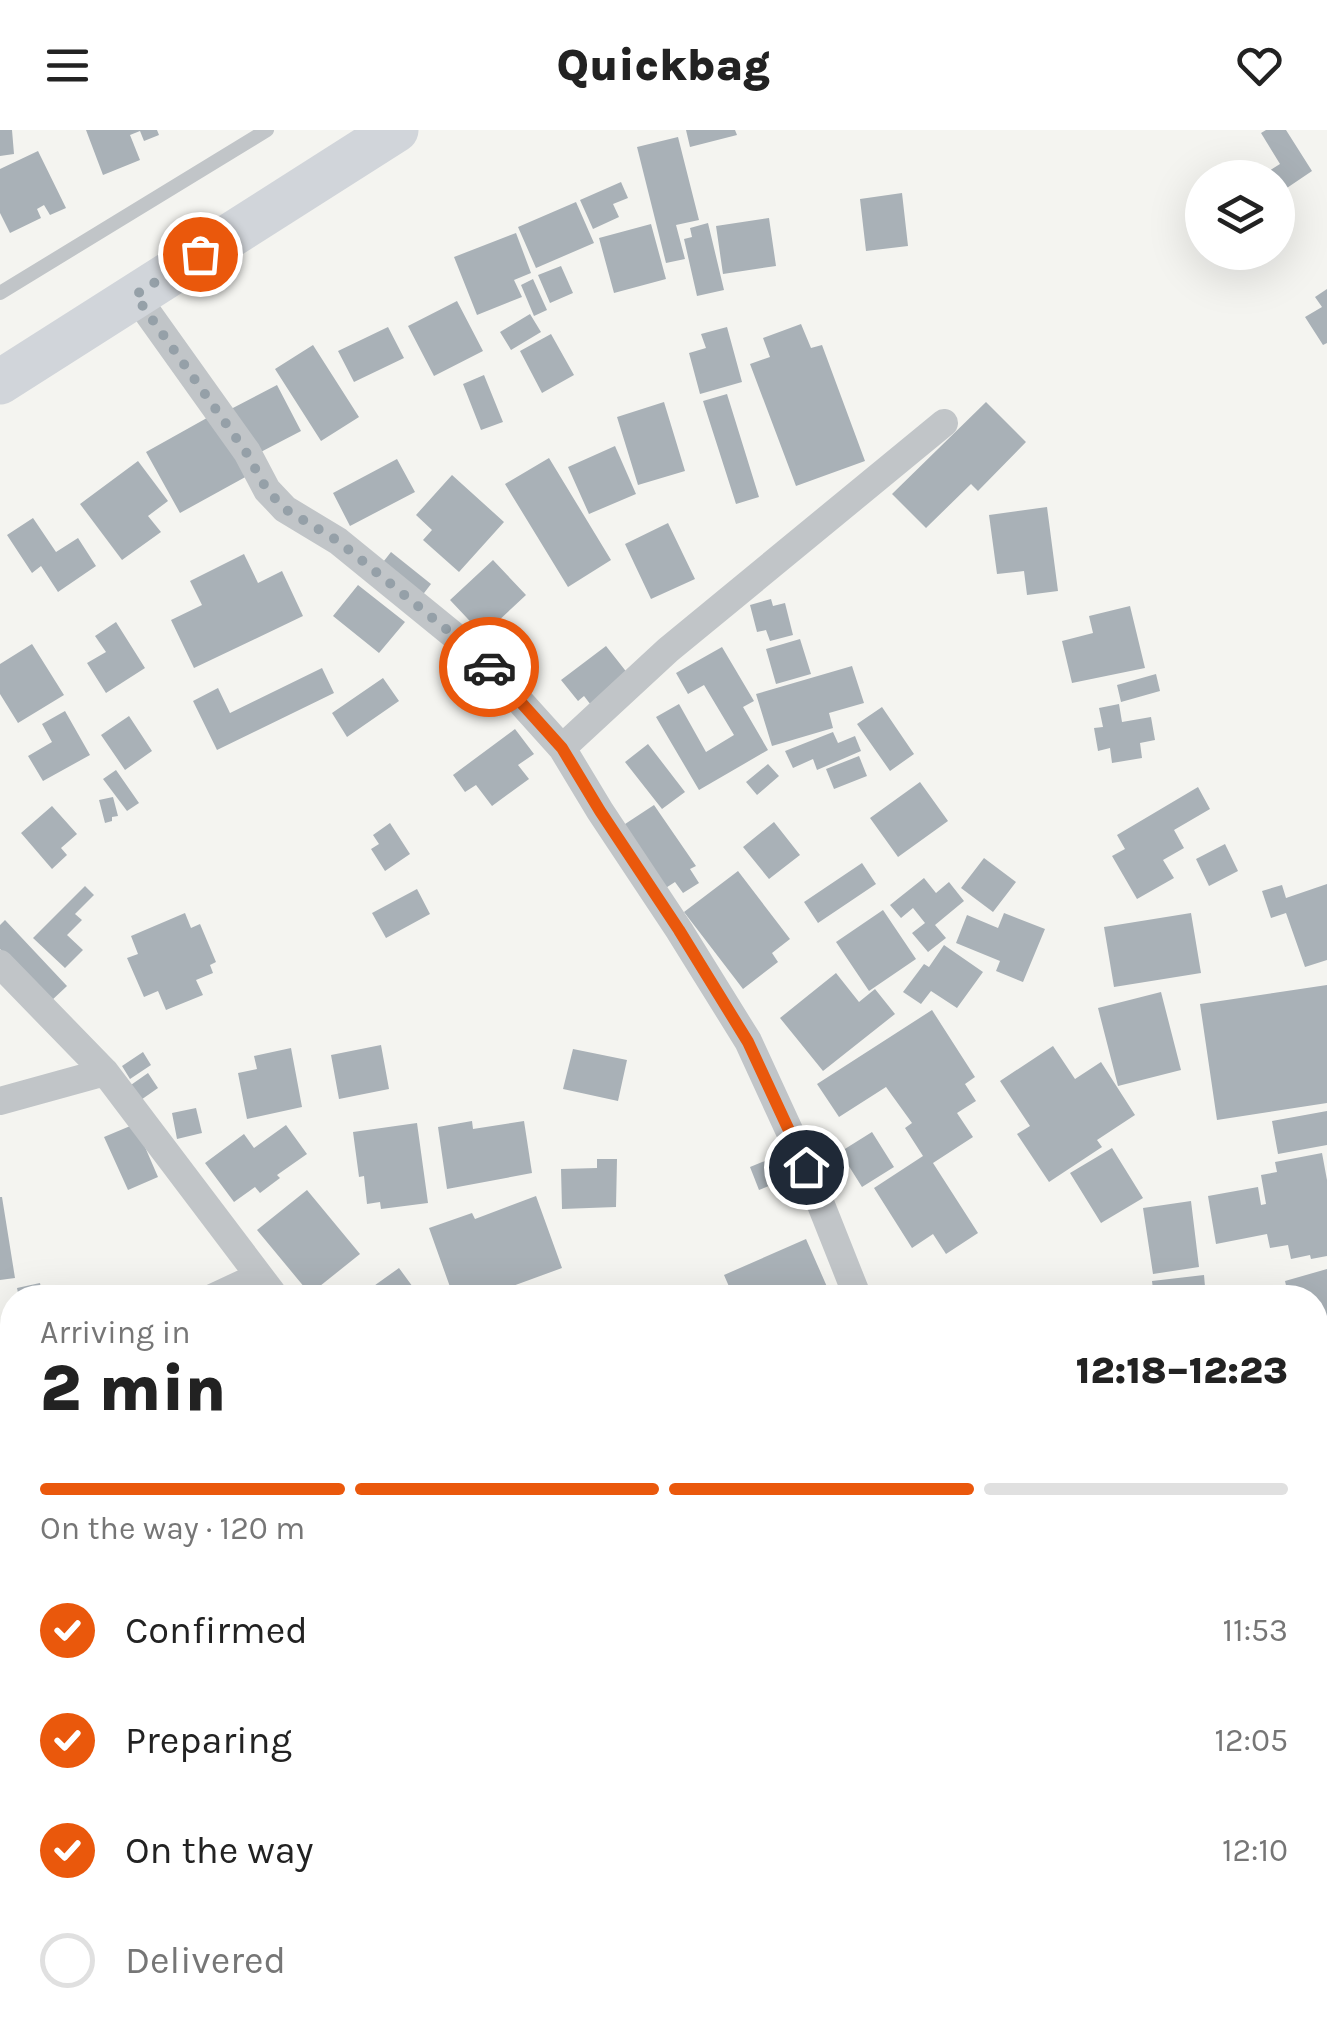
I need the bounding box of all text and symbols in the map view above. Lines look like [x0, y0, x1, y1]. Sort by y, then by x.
icon: menu [40, 38, 95, 93]
icon: heart [1232, 38, 1287, 93]
text: Quickbag [557, 39, 770, 91]
map controls [1185, 160, 1295, 270]
button: layers [1185, 160, 1295, 270]
pin [158, 212, 243, 297]
icon: bag [173, 227, 228, 282]
courier [439, 617, 539, 717]
icon: car [462, 640, 517, 695]
pin [764, 1125, 849, 1210]
icon: home [779, 1140, 834, 1195]
text: Arriving in [40, 1314, 191, 1351]
text: 12:18–12:23 [1076, 1348, 1288, 1393]
text: 2 min [40, 1350, 226, 1426]
text: On the way · 120 m [40, 1510, 305, 1547]
icon: check [40, 1603, 95, 1658]
text: Confirmed [125, 1608, 308, 1653]
text: 11:53 [1223, 1612, 1288, 1649]
icon: check [40, 1713, 95, 1768]
text: Preparing [125, 1718, 292, 1763]
text: 12:05 [1214, 1722, 1288, 1759]
icon: check [40, 1823, 95, 1878]
text: On the way [125, 1828, 313, 1873]
text: 12:10 [1222, 1832, 1288, 1869]
text: Delivered [125, 1938, 286, 1983]

